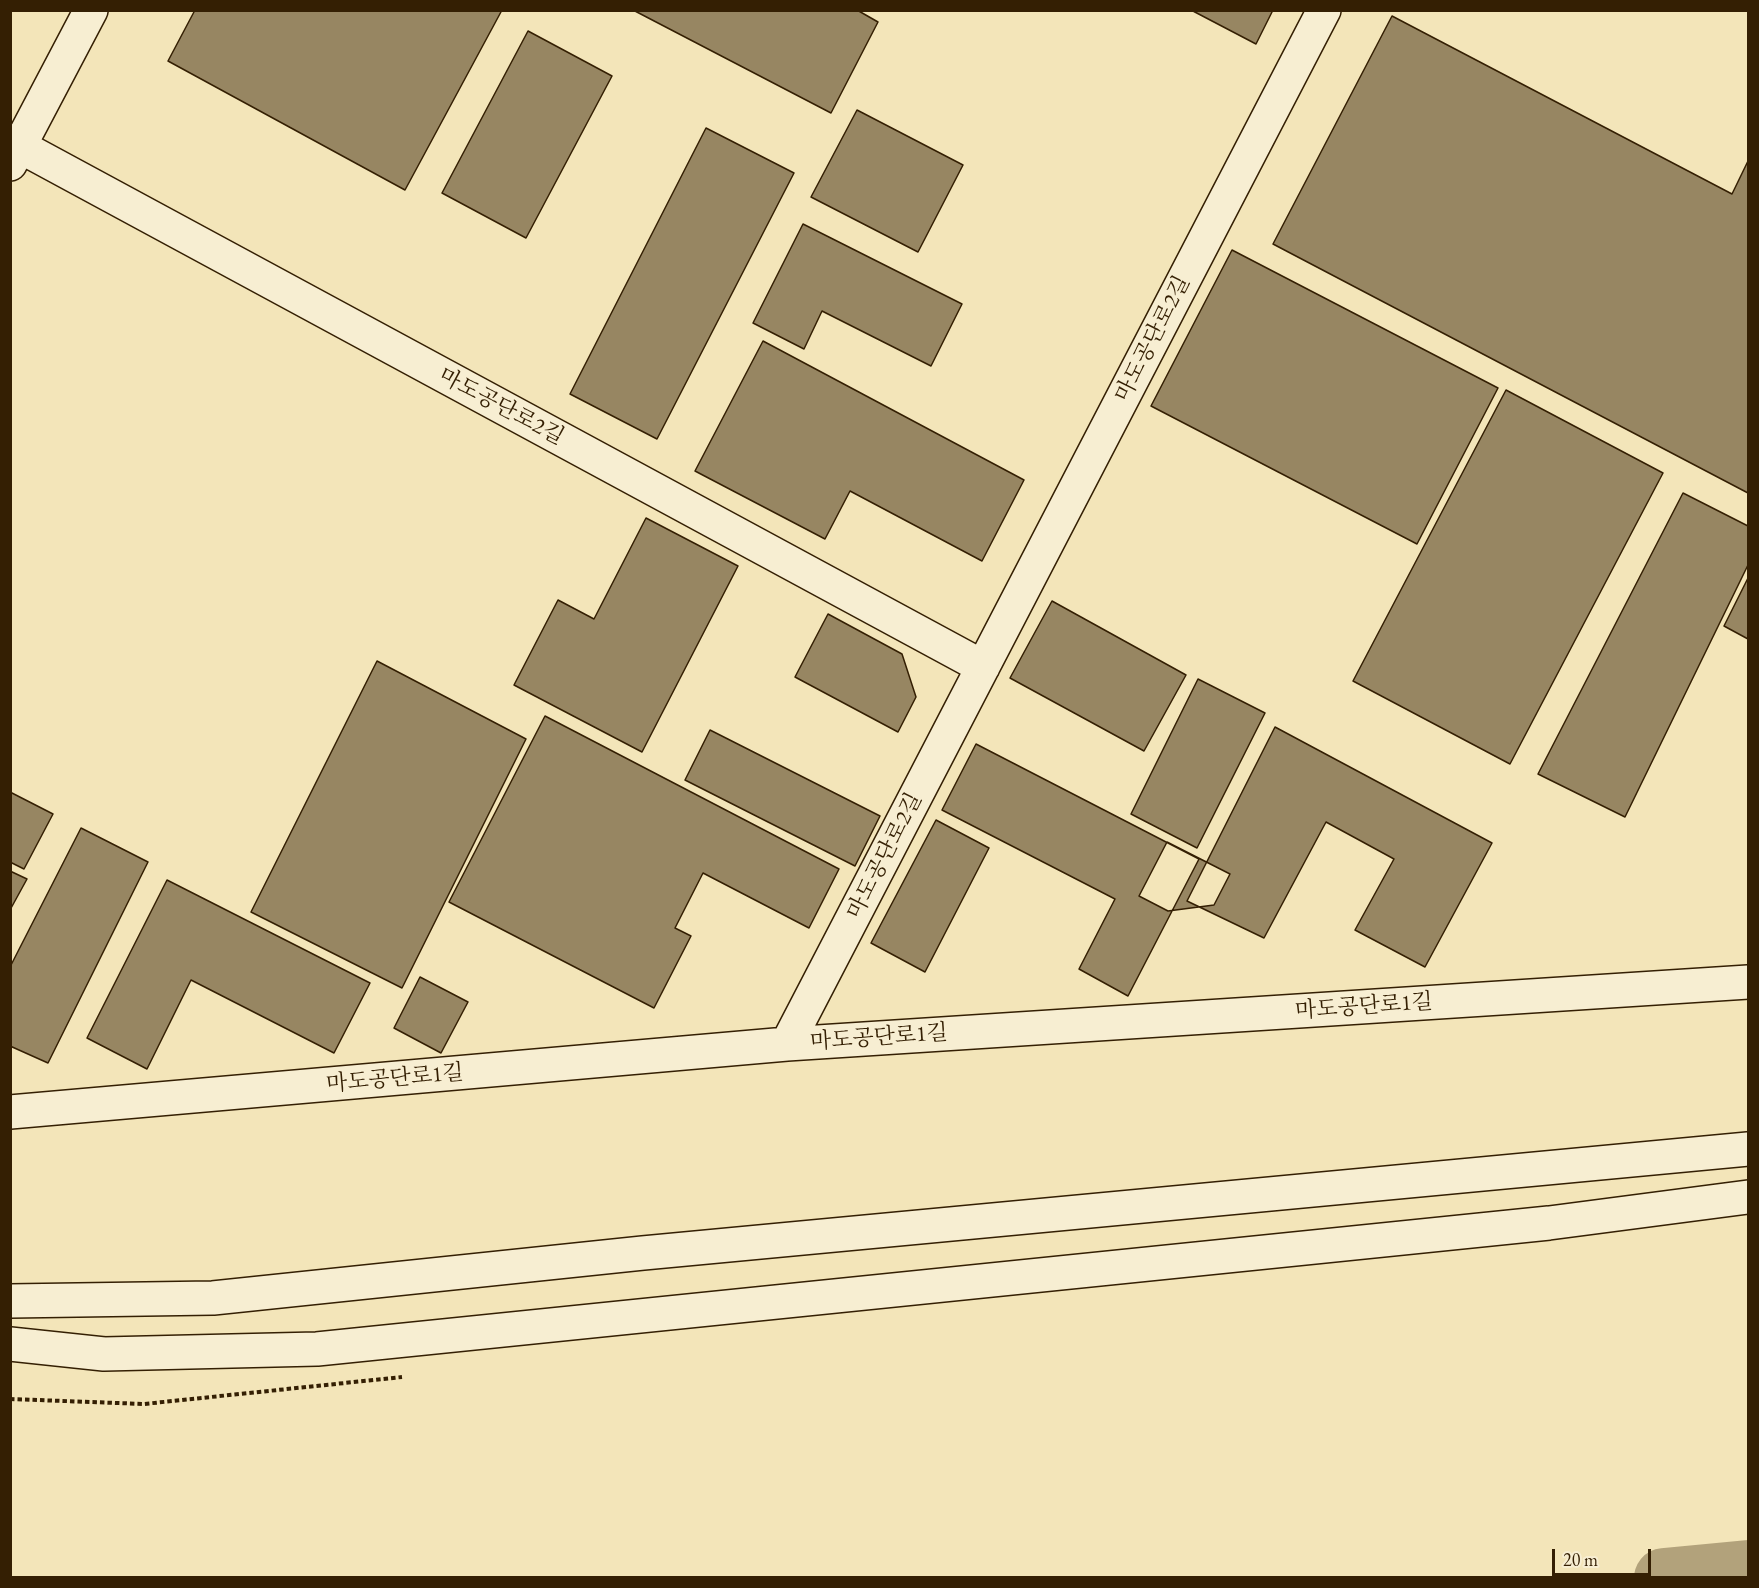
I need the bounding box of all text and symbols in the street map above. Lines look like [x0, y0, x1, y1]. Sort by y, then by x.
street label: 마도공단로2길 [1110, 271, 1196, 407]
street label: 마도공단로2길 [434, 363, 568, 451]
street label: 마도공단로2길 [842, 788, 928, 924]
street label: 마도공단로1길 [1294, 989, 1434, 1025]
street label: 마도공단로1길 [809, 1020, 949, 1056]
street label: 마도공단로1길 [325, 1060, 465, 1098]
scale bar [1555, 1537, 1654, 1575]
text: 20 m [1563, 1548, 1598, 1571]

